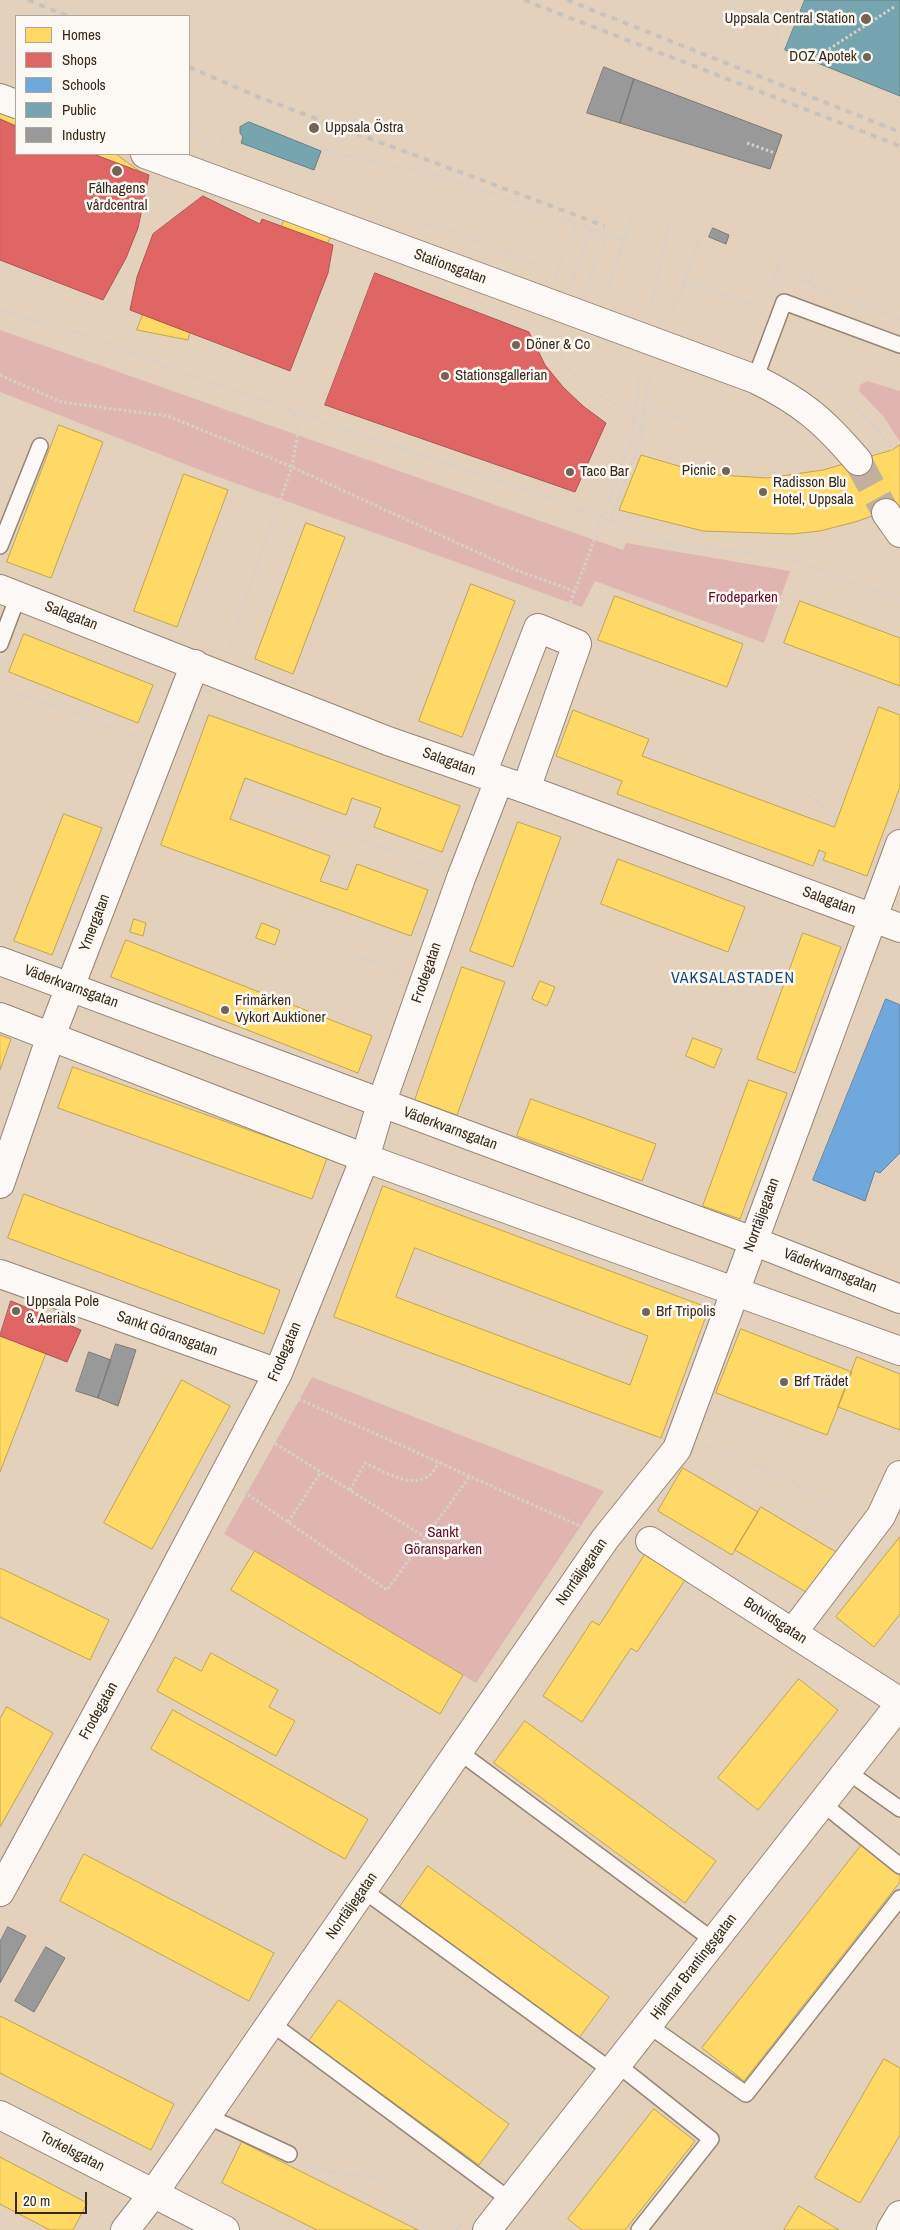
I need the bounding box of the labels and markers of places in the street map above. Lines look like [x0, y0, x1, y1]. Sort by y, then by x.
place label: Uppsala Central Station [724, 10, 855, 28]
marker: Uppsala Central Station [859, 12, 873, 26]
place label: DOZ Apotek [789, 48, 857, 66]
marker: DOZ Apotek [861, 51, 873, 63]
place label: Uppsala Östra [325, 119, 404, 137]
marker: Uppsala Östra [307, 121, 321, 135]
marker: Fålhagens vårdcentral [110, 164, 124, 178]
place label: Fålhagens vårdcentral [87, 180, 147, 215]
place label: Döner & Co [526, 336, 590, 354]
marker: Döner & Co [510, 339, 522, 351]
place label: Stationsgallerian [455, 367, 547, 385]
marker: Stationsgallerian [439, 370, 451, 382]
place label: Picnic [682, 462, 716, 480]
place label: Taco Bar [580, 463, 629, 481]
marker: Picnic [720, 465, 732, 477]
marker: Taco Bar [564, 466, 576, 478]
place label: Radisson Blu Hotel, Uppsala [773, 474, 854, 509]
marker: Radisson Blu Hotel, Uppsala [757, 486, 769, 498]
place label: Frimärken Vykort Auktioner [235, 992, 325, 1027]
marker: Frimärken Vykort Auktioner [219, 1004, 231, 1016]
place label: Uppsala Pole & Aerials [26, 1293, 99, 1328]
place label: Brf Tripolis [656, 1303, 716, 1321]
marker: Uppsala Pole & Aerials [10, 1305, 22, 1317]
marker: Brf Tripolis [640, 1306, 652, 1318]
place label: Brf Trädet [794, 1373, 848, 1391]
marker: Brf Trädet [778, 1376, 790, 1388]

